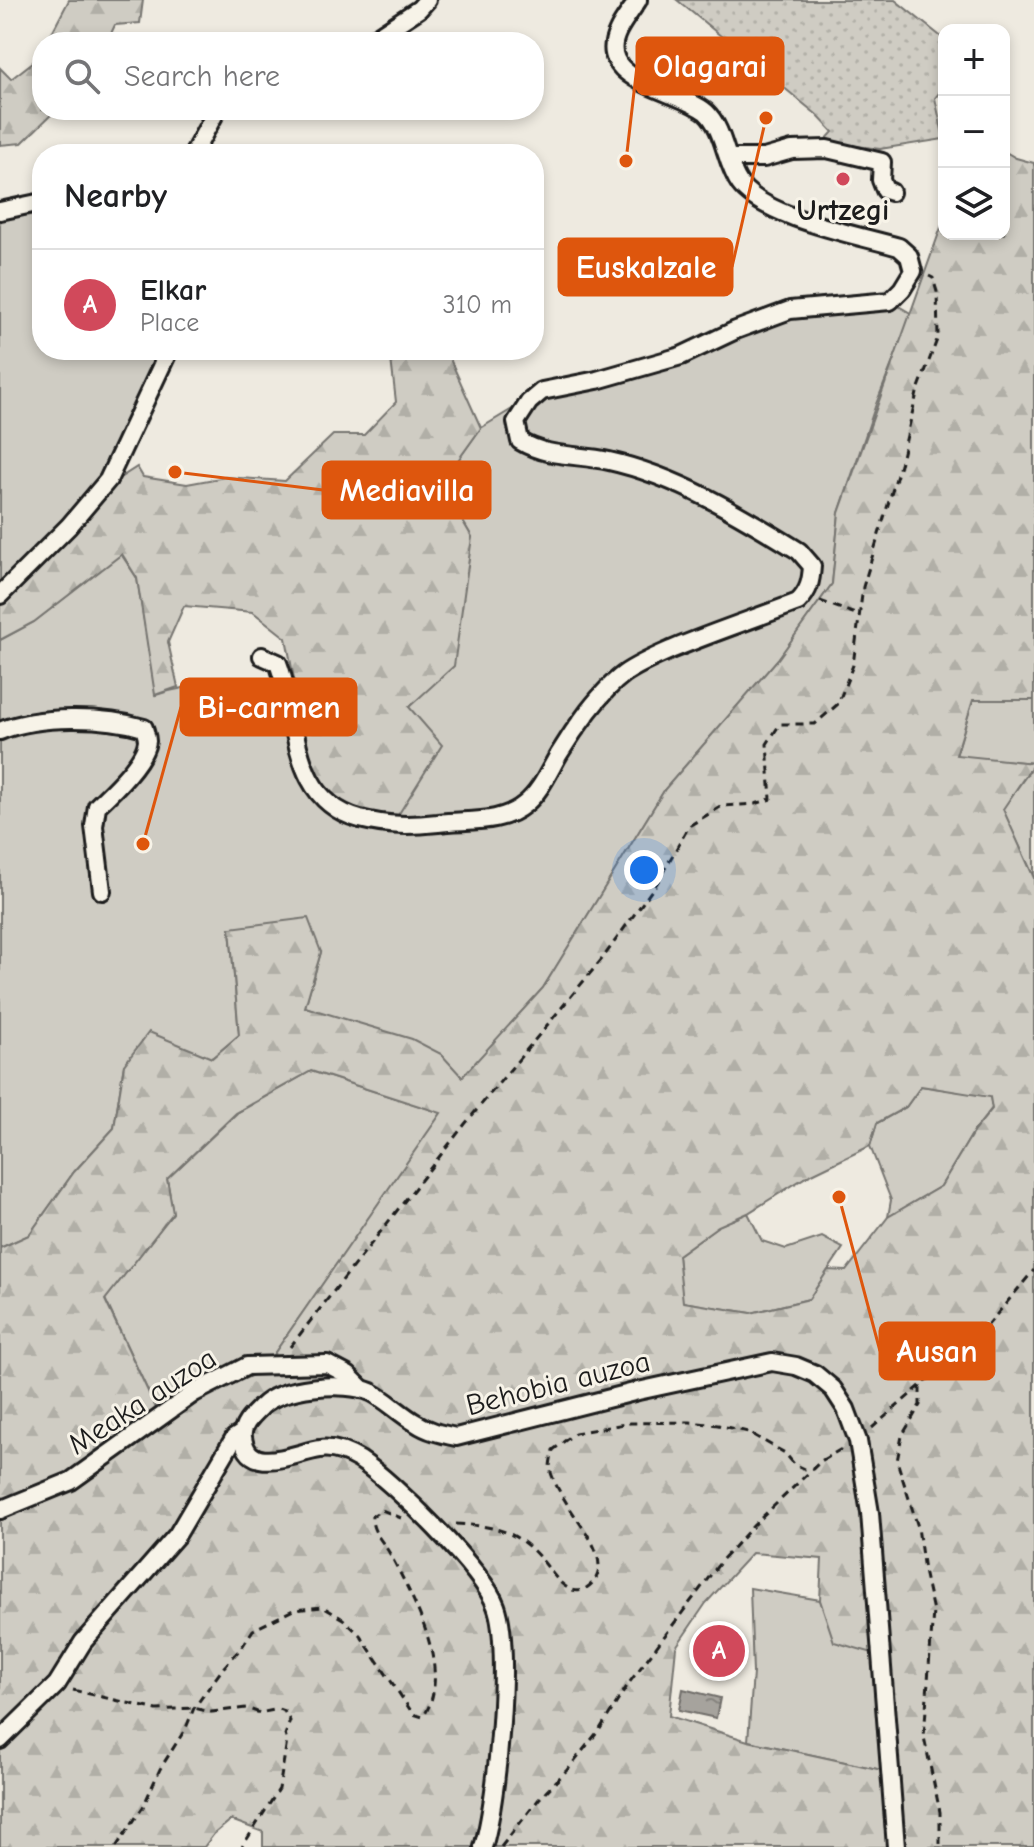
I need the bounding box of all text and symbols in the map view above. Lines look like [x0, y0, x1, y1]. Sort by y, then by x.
map controls [938, 24, 1010, 240]
button: + [938, 24, 1010, 96]
search box [32, 32, 544, 120]
callout: Olagarai [637, 38, 783, 94]
text: Olagarai [653, 48, 767, 85]
icon: search [60, 54, 104, 98]
text: Search here [124, 59, 280, 94]
button: − [938, 96, 1010, 168]
button: layers [938, 168, 1010, 240]
marker: Urtzegi [834, 170, 852, 188]
text: Nearby [64, 176, 167, 216]
place label: Urtzegi [797, 193, 889, 228]
callout: Euskalzale [559, 239, 732, 295]
text: Euskalzale [576, 249, 716, 286]
text: Elkar [140, 273, 206, 308]
text: A [83, 290, 97, 320]
text: 310 m [443, 290, 512, 320]
text: Place [140, 308, 199, 338]
callout: Mediavilla [323, 462, 490, 518]
text: Mediavilla [340, 472, 474, 509]
callout: Bi-carmen [181, 679, 356, 735]
text: Bi-carmen [197, 689, 341, 726]
your location [624, 850, 664, 890]
callout: Ausan [880, 1323, 994, 1379]
text: Ausan [896, 1333, 978, 1370]
street label: Meaka auzoa [62, 1341, 223, 1462]
street label: Behobia auzoa [462, 1344, 654, 1423]
pin: A [693, 1621, 745, 1681]

